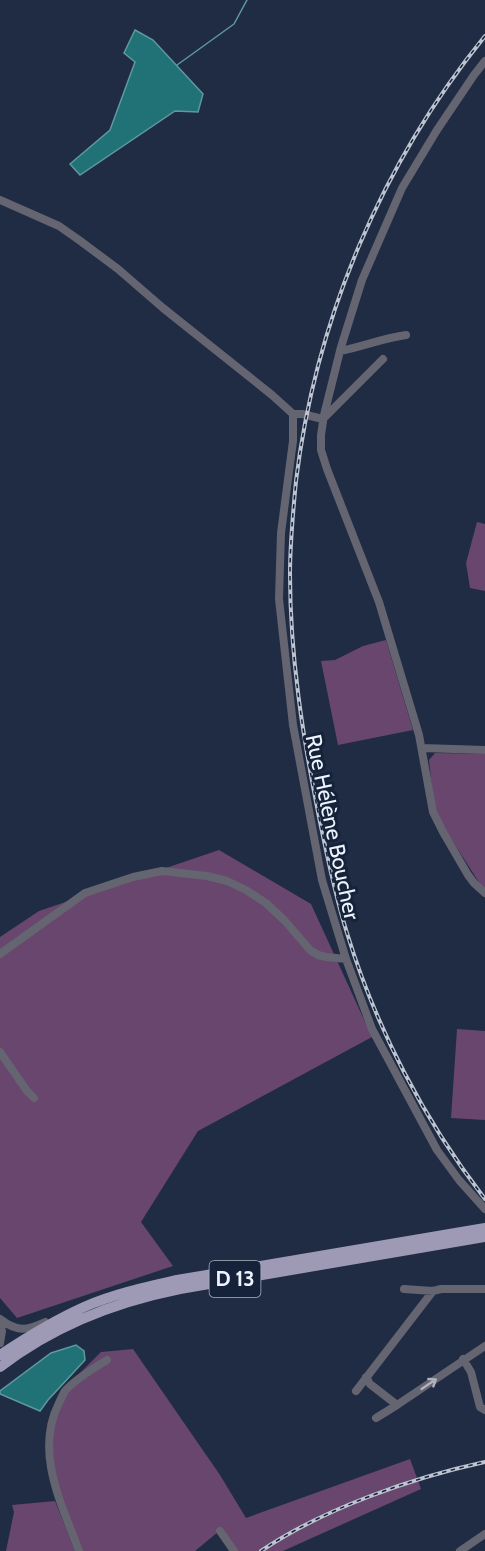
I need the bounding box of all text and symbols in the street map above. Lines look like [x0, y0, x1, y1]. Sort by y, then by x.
street label: Rue Hélène Boucher [300, 732, 365, 922]
road number: D 13 [210, 1261, 260, 1297]
one-way arrow [421, 1378, 437, 1390]

